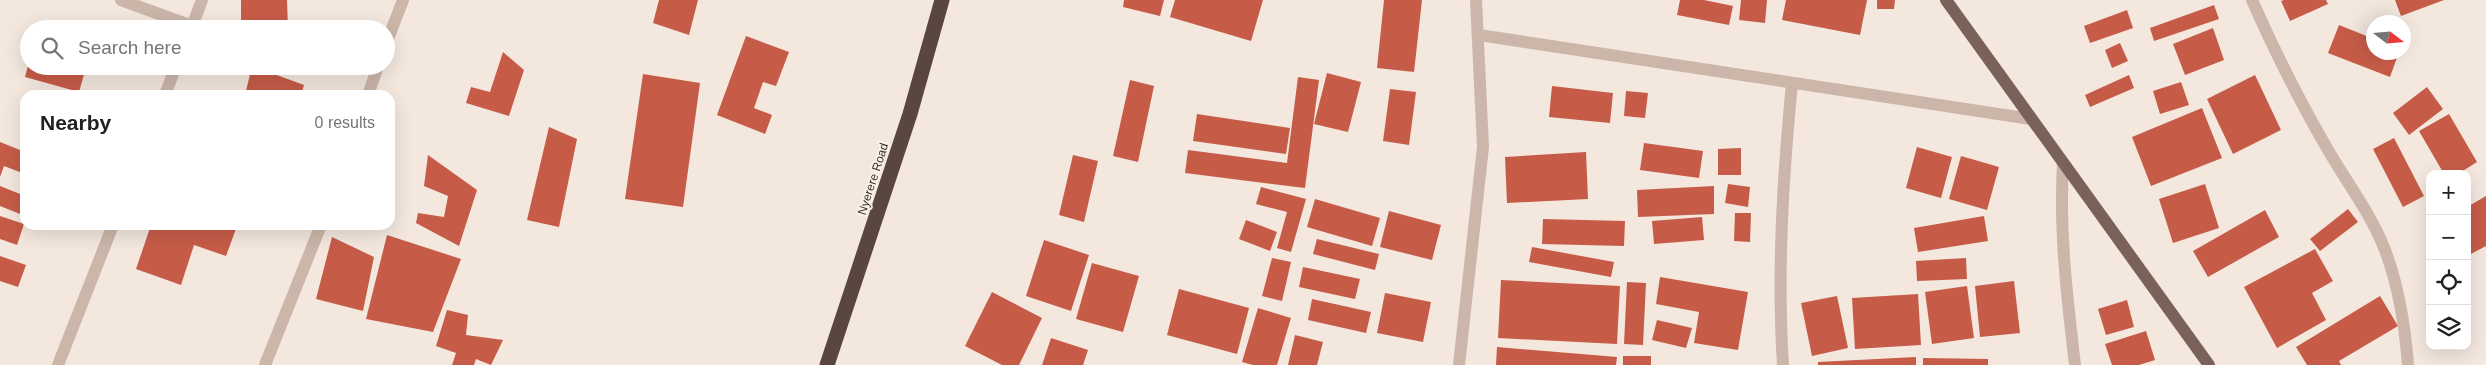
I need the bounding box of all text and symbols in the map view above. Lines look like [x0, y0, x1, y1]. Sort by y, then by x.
north arrow [2366, 15, 2411, 60]
search box [20, 20, 395, 75]
icon: search [38, 34, 66, 62]
text: Search here [78, 37, 182, 58]
text: Nearby [40, 111, 111, 134]
text: 0 results [315, 114, 375, 131]
street label: Nyerere Road [855, 141, 891, 217]
map controls [2426, 170, 2471, 350]
button: + [2426, 170, 2471, 215]
button: − [2426, 215, 2471, 260]
button: locate [2426, 260, 2471, 305]
button: layers [2426, 305, 2471, 350]

